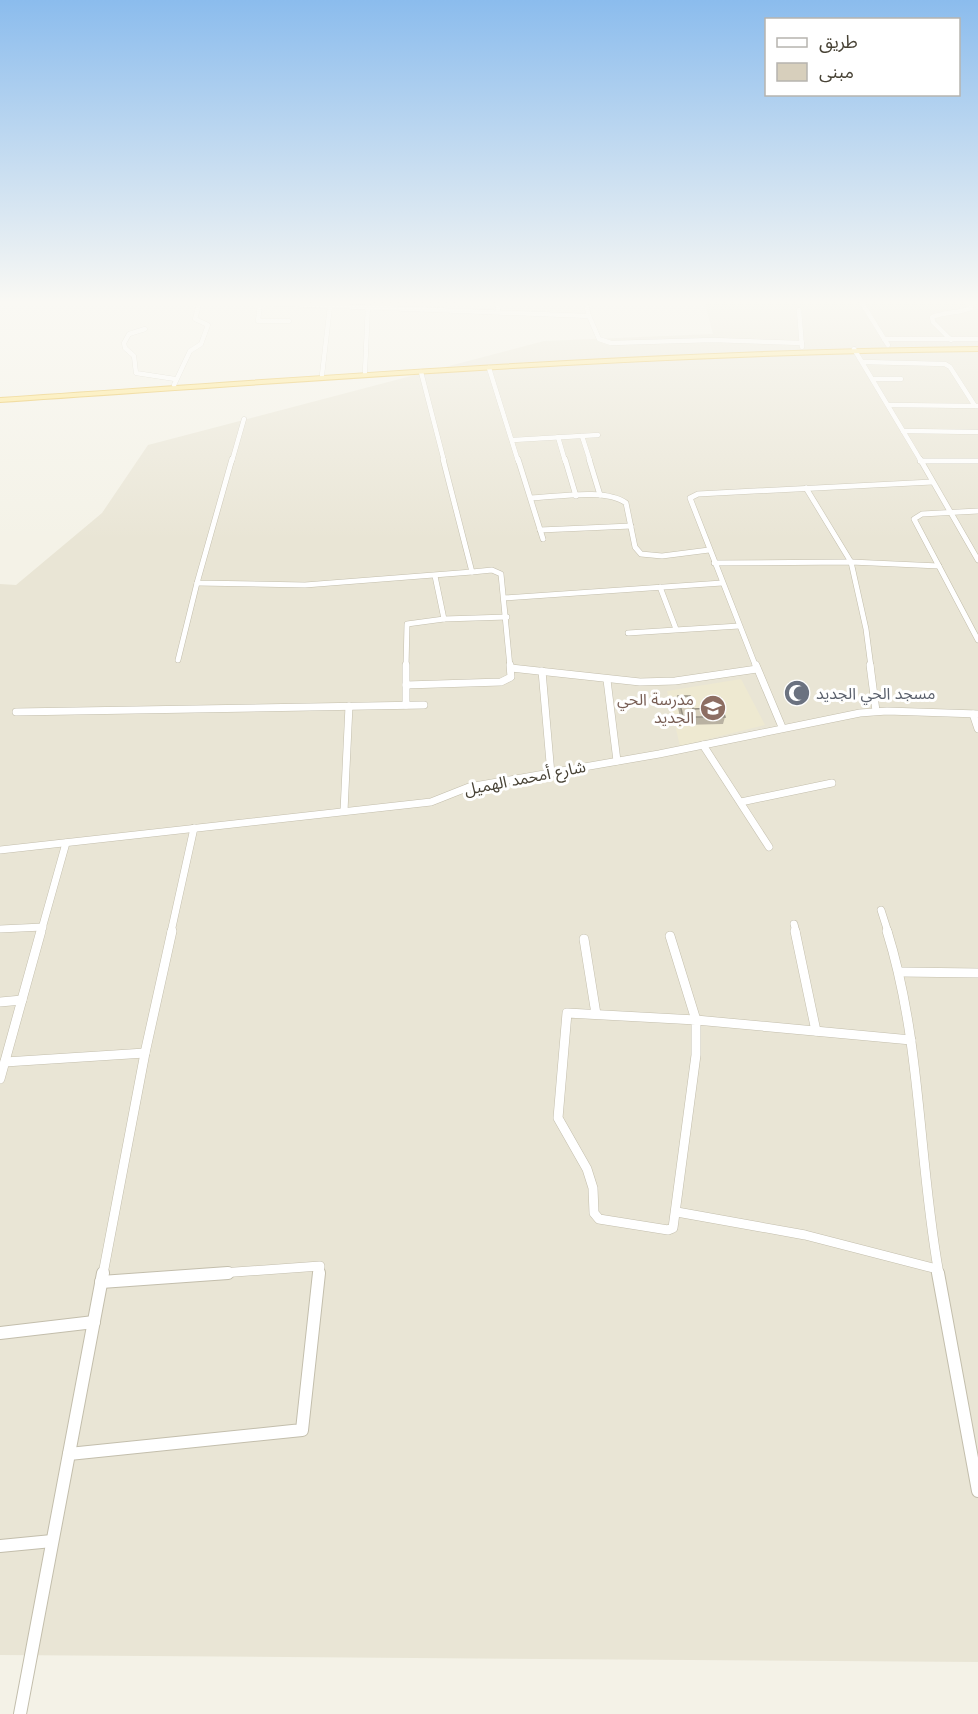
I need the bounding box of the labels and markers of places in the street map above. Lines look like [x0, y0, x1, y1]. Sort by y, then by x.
mosque icon: مسجد الحي الجديد [782, 678, 812, 708]
place label: مسجد الحي الجديد [816, 685, 936, 705]
place label: مدرسة الحي الجديد [617, 691, 694, 726]
school or university icon: مدرسة الحي الجديد [698, 693, 728, 723]

